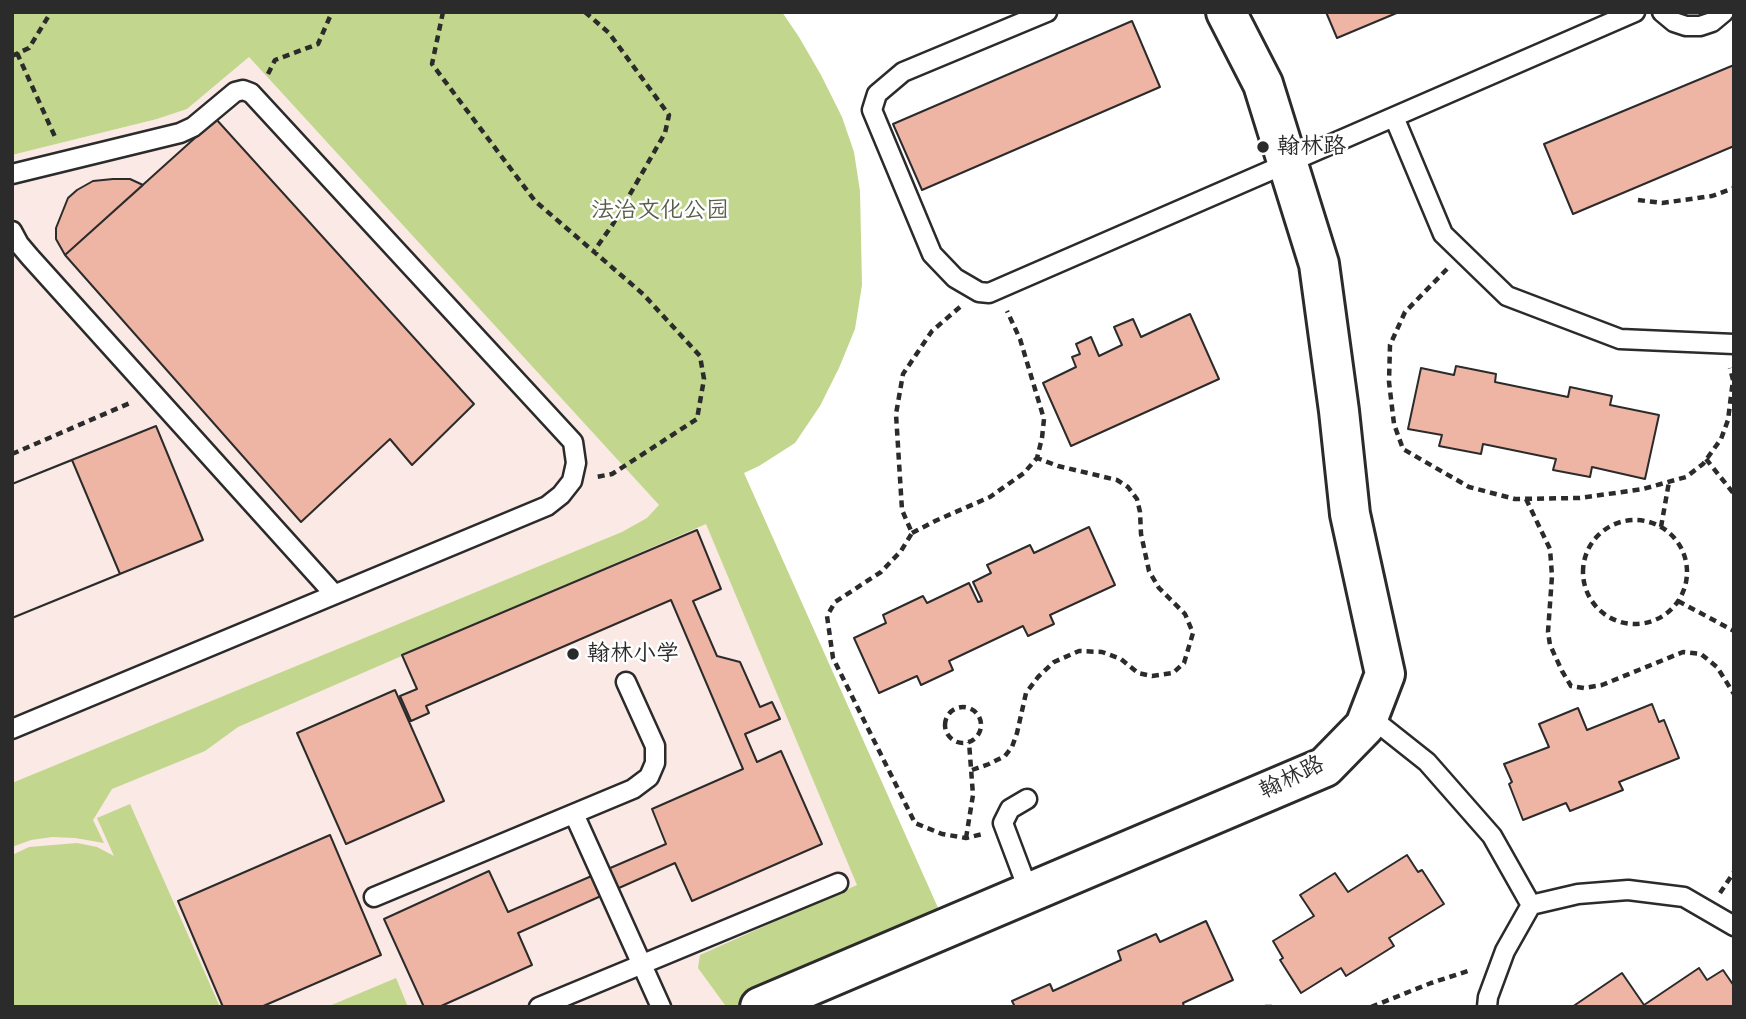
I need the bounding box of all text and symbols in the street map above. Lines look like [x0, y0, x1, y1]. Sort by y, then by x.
place label: 翰林路 [1277, 133, 1346, 161]
marker: 翰林路 [1255, 139, 1271, 155]
park label: 法治文化公园 [591, 197, 729, 225]
place label: 翰林小学 [587, 640, 679, 668]
marker: 翰林小学 [565, 646, 581, 662]
street label: 翰林路 [1255, 750, 1329, 806]

